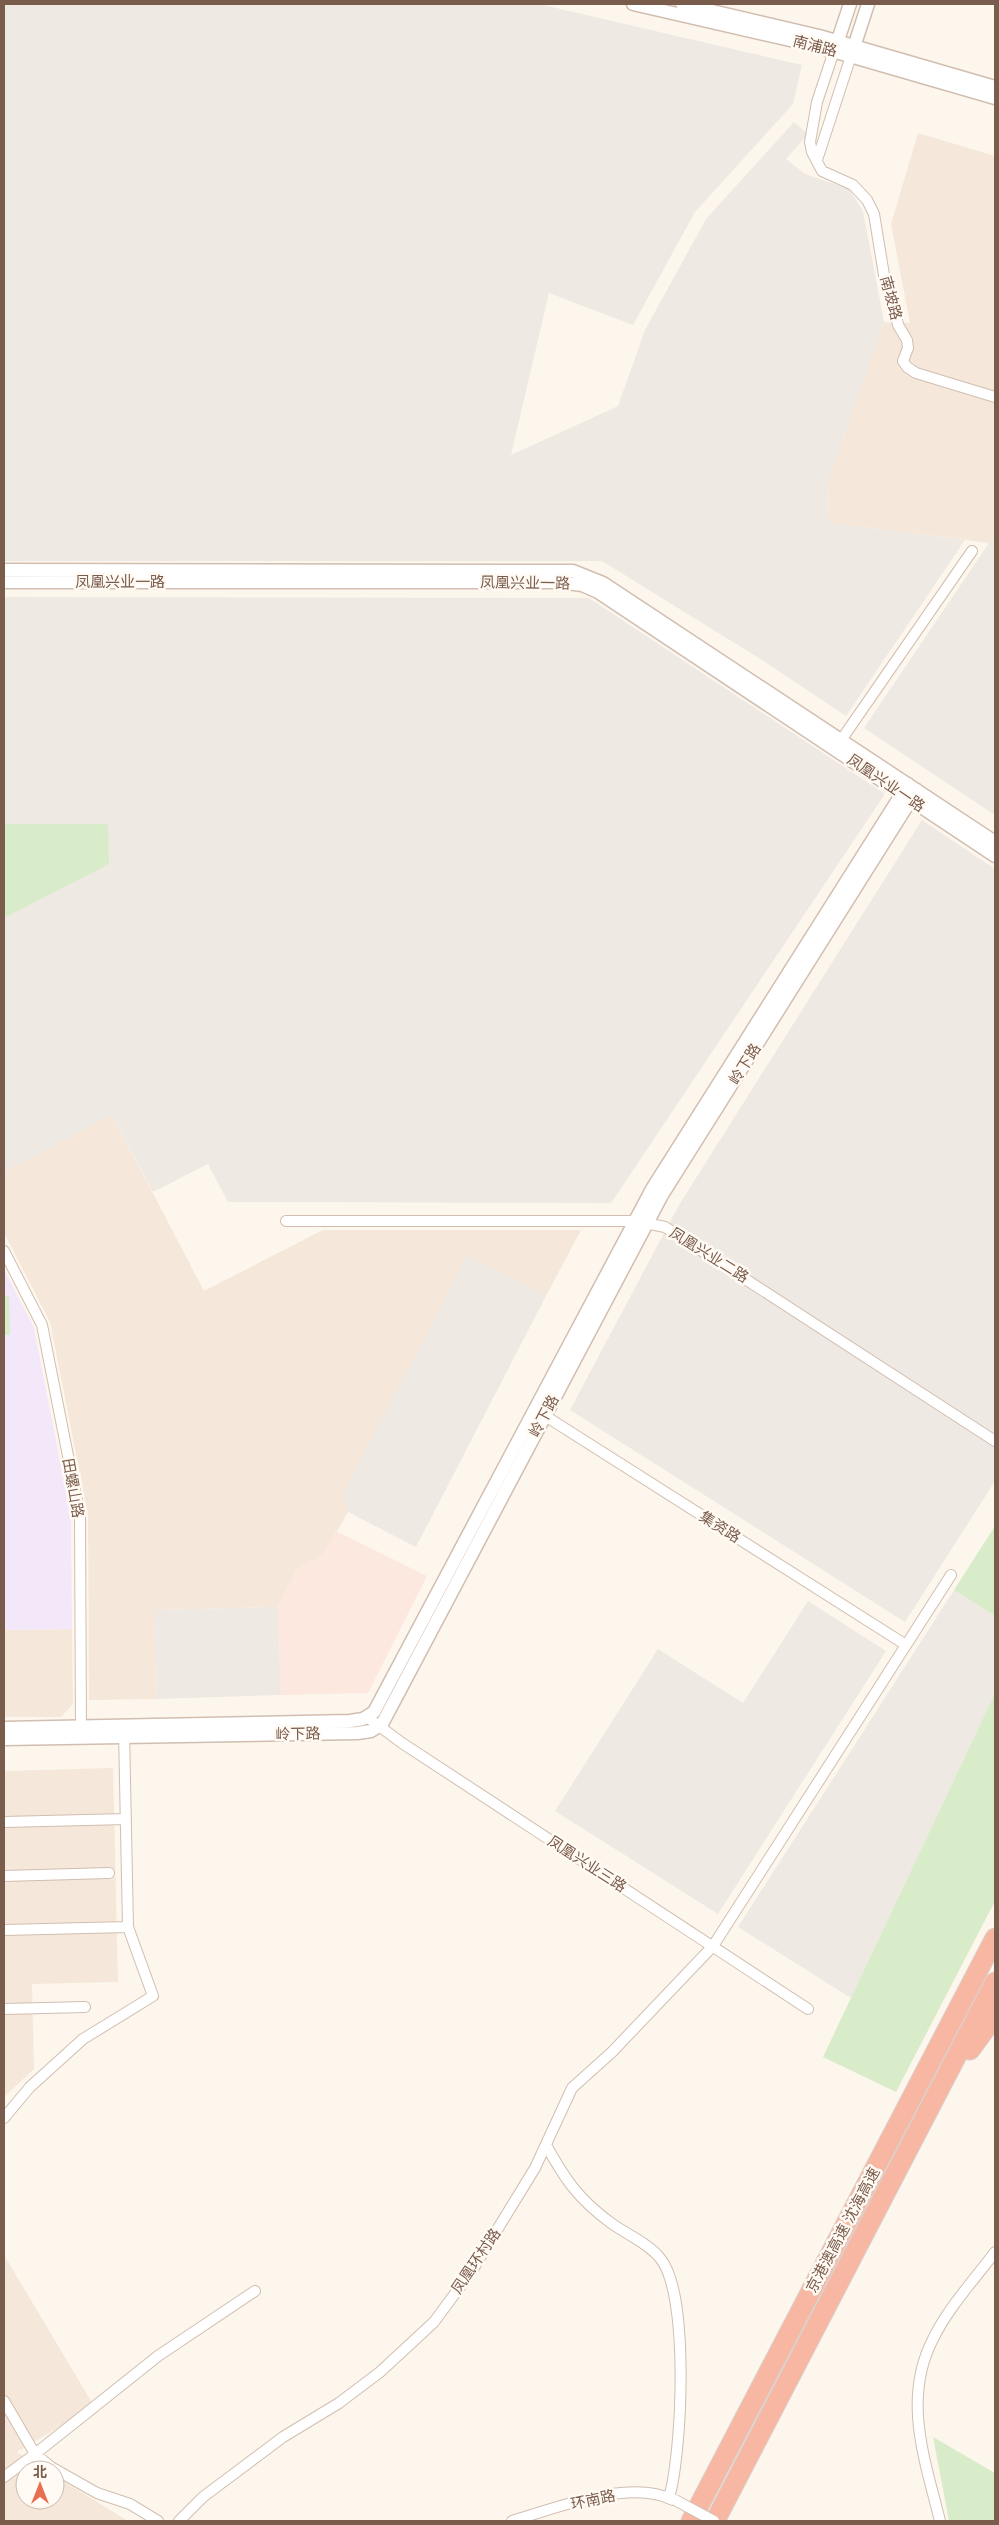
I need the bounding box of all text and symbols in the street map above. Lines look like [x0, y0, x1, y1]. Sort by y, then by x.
street label: 南浦路 [791, 30, 840, 60]
street label: 南坡路 [876, 273, 907, 322]
street label: 凤凰兴业一路 [75, 571, 165, 591]
street label: 凤凰兴业一路 [480, 571, 570, 593]
street label: 凤凰兴业一路 [844, 749, 929, 816]
street label: 岭下路 [724, 1039, 765, 1088]
street label: 凤凰兴业二路 [666, 1222, 753, 1286]
street label: 岭下路 [524, 1391, 563, 1440]
street label: 田螺山路 [59, 1457, 89, 1519]
street label: 集资路 [696, 1506, 745, 1547]
street label: 岭下路 [275, 1723, 321, 1743]
street label: 凤凰兴业三路 [544, 1830, 631, 1896]
street label: 京港澳高速 沈海高速 [801, 2164, 884, 2296]
street label: 凤凰环村路 [446, 2224, 504, 2297]
north arrow [15, 2460, 65, 2510]
text: 北 [33, 2462, 47, 2481]
street label: 环南路 [569, 2485, 617, 2513]

